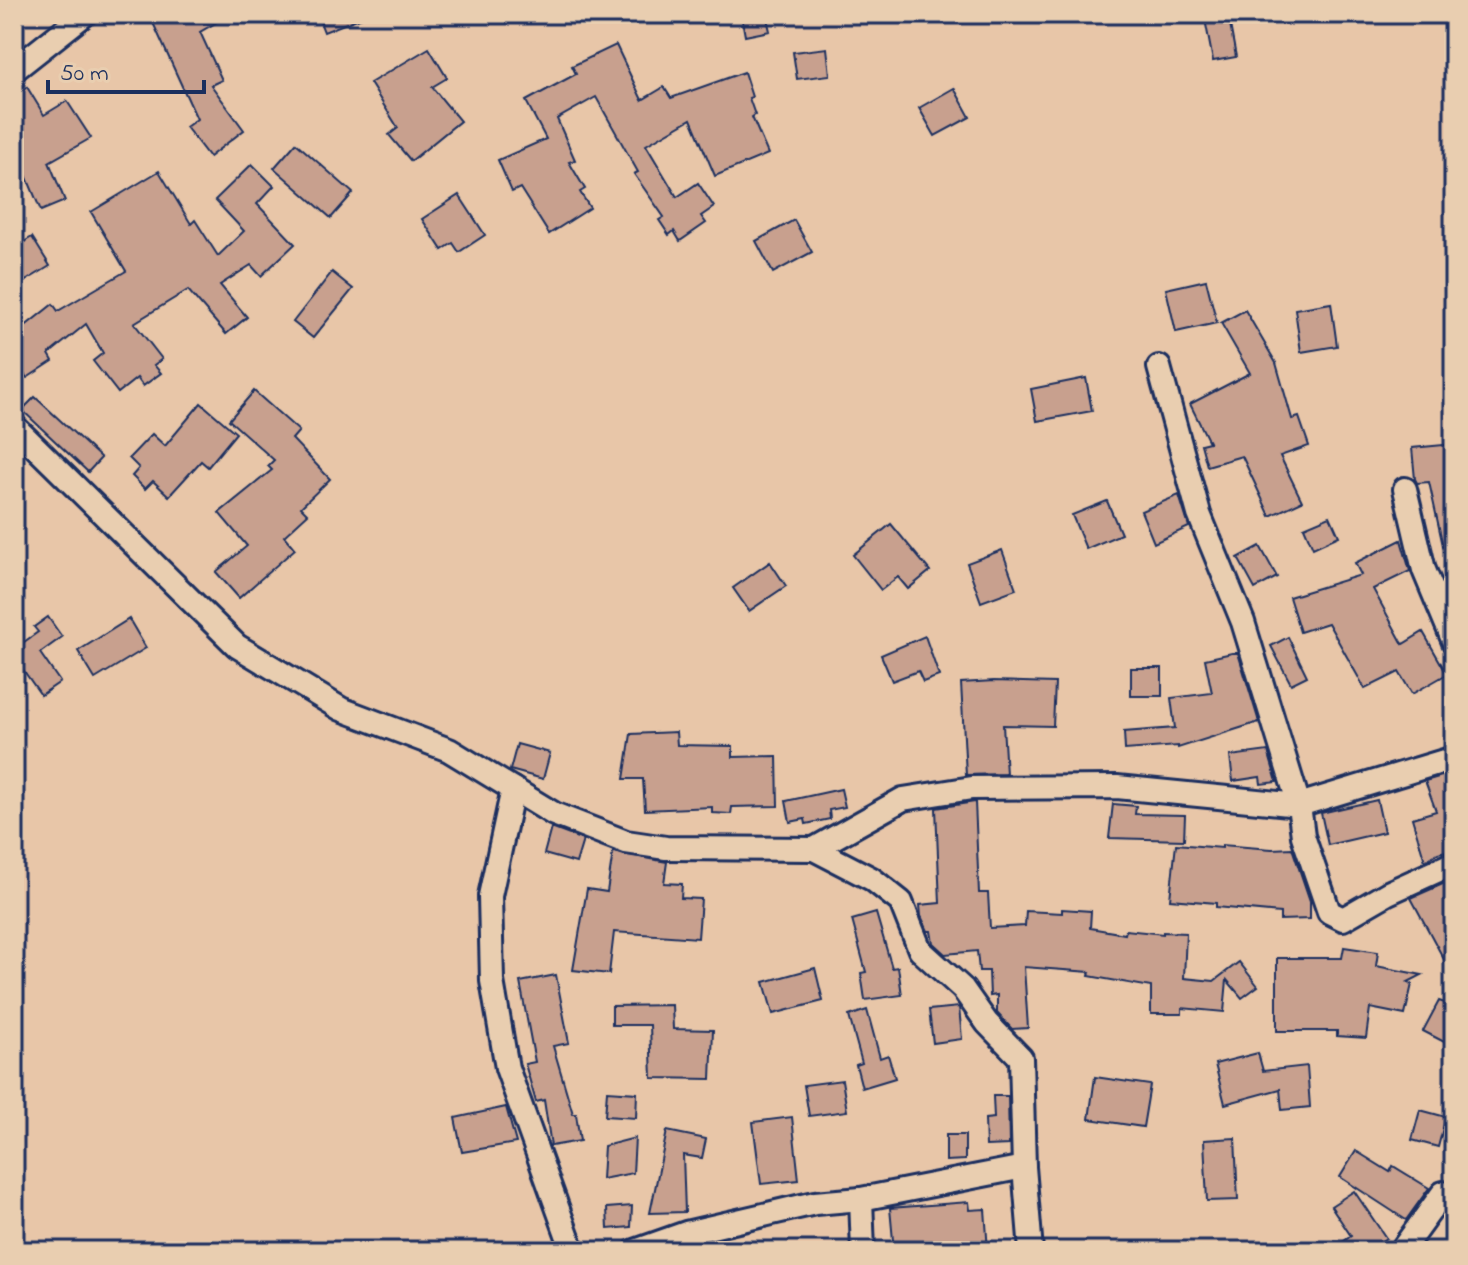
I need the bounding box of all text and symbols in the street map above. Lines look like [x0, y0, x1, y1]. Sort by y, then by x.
scale bar [48, 44, 204, 94]
text: 50 m [60, 57, 109, 92]

